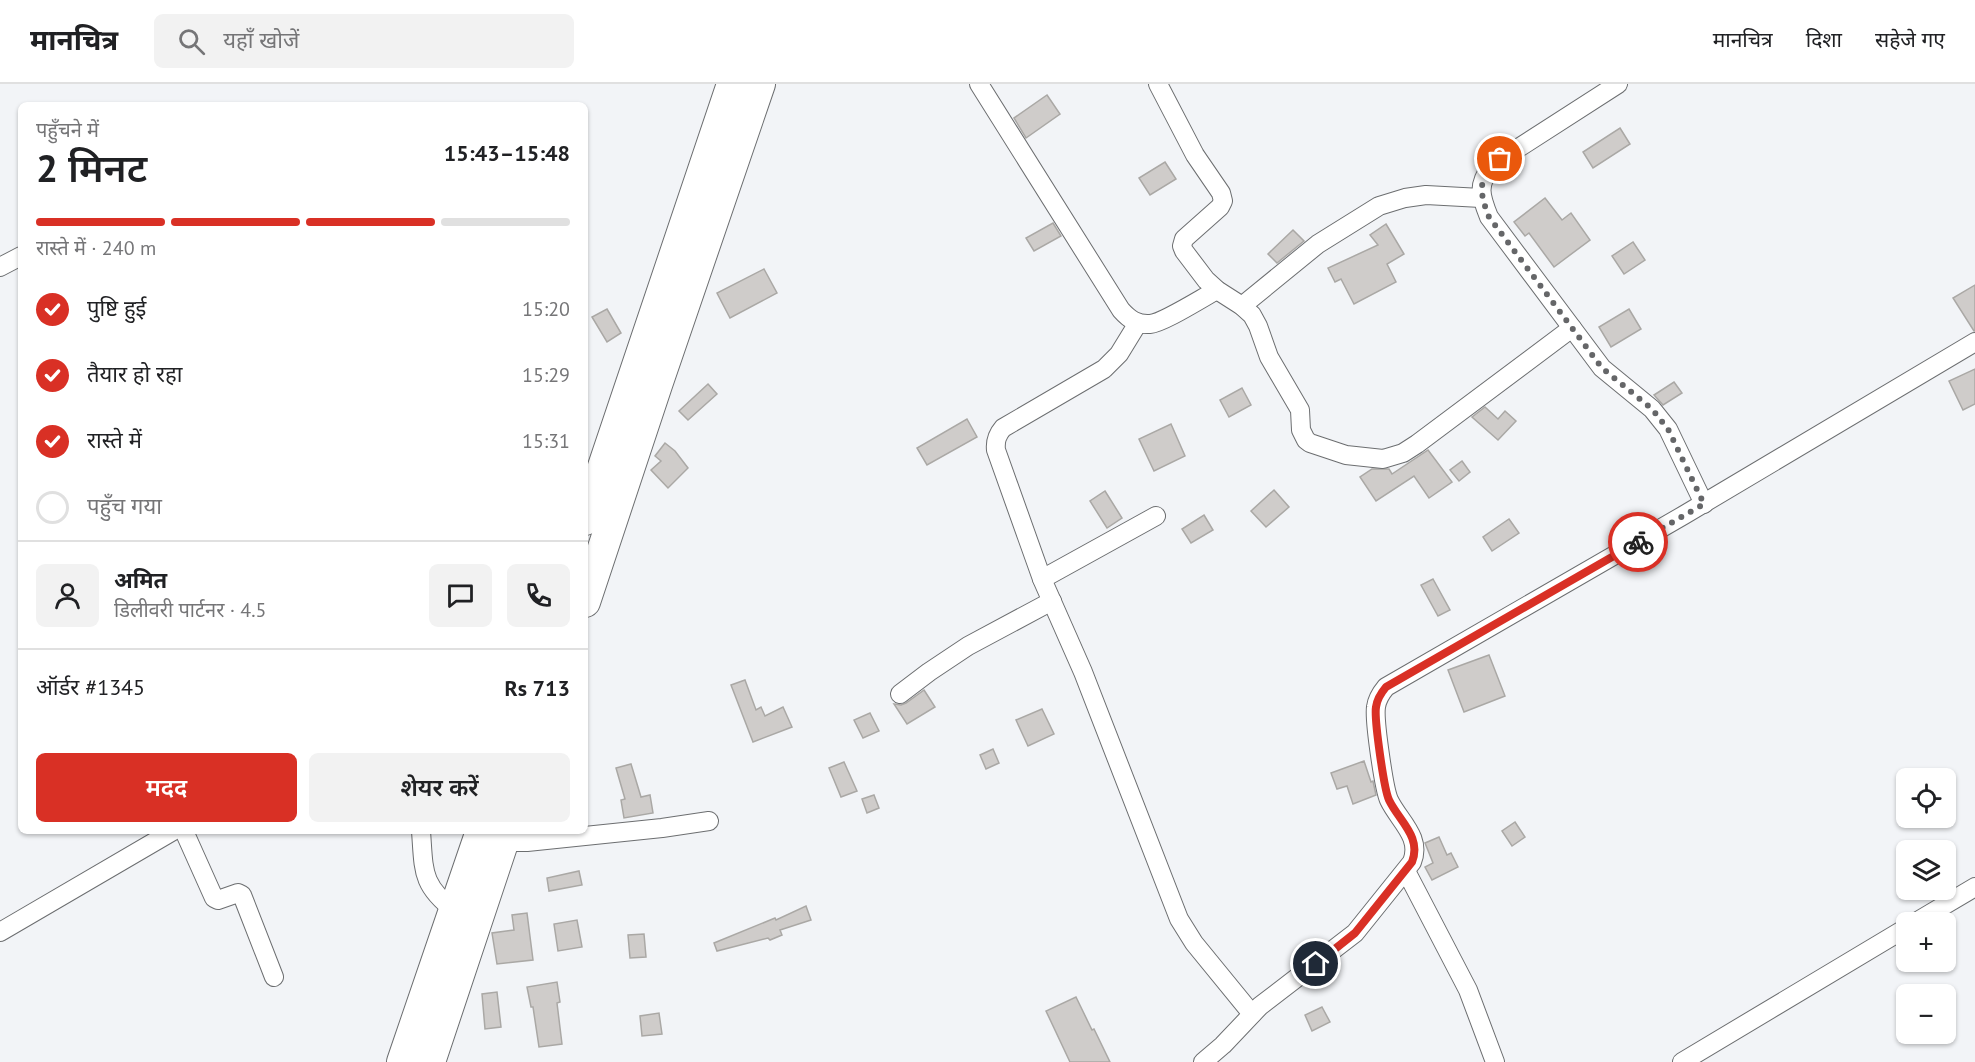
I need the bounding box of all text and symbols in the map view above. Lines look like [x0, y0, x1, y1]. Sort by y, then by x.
search box [154, 14, 574, 68]
text: मानचित्र [30, 21, 118, 58]
icon: search [175, 25, 208, 58]
text: यहाँ खोजें [223, 26, 299, 54]
text: मानचित्र [1713, 26, 1773, 53]
text: दिशा [1806, 26, 1842, 53]
text: सहेजे गए [1875, 26, 1945, 53]
text: पहुँचने में [36, 117, 99, 143]
pin [1474, 133, 1525, 184]
text: 15:43–15:48 [444, 139, 570, 167]
text: 2 मिनट [36, 142, 147, 193]
icon: bag [1483, 142, 1516, 175]
text: रास्ते में · 240 m [36, 235, 156, 261]
icon: check [36, 293, 69, 326]
text: पुष्टि हुई [87, 294, 146, 322]
text: 15:20 [522, 296, 570, 322]
icon: check [36, 359, 69, 392]
text: तैयार हो रहा [87, 360, 183, 388]
text: 15:29 [522, 362, 570, 388]
icon: check [36, 425, 69, 458]
text: रास्ते में [87, 426, 142, 454]
text: 15:31 [522, 428, 570, 454]
text: पहुँच गया [87, 492, 162, 520]
courier [1608, 512, 1668, 572]
icon: bike [1622, 526, 1655, 559]
button: person [36, 564, 99, 627]
button: chat [429, 564, 492, 627]
button: phone [507, 564, 570, 627]
text: अमित [114, 566, 167, 594]
text: डिलीवरी पार्टनर · 4.5 [114, 597, 266, 623]
text: ऑर्डर #1345 [36, 673, 145, 701]
text: Rs 713 [504, 674, 570, 702]
button: मदद [36, 753, 297, 822]
button: शेयर करें [309, 753, 570, 822]
map controls [1896, 768, 1956, 1044]
button: locate [1896, 768, 1956, 828]
button: layers [1896, 840, 1956, 900]
button: + [1896, 912, 1956, 972]
pin [1290, 938, 1341, 989]
icon: home [1299, 947, 1332, 980]
button: − [1896, 984, 1956, 1044]

